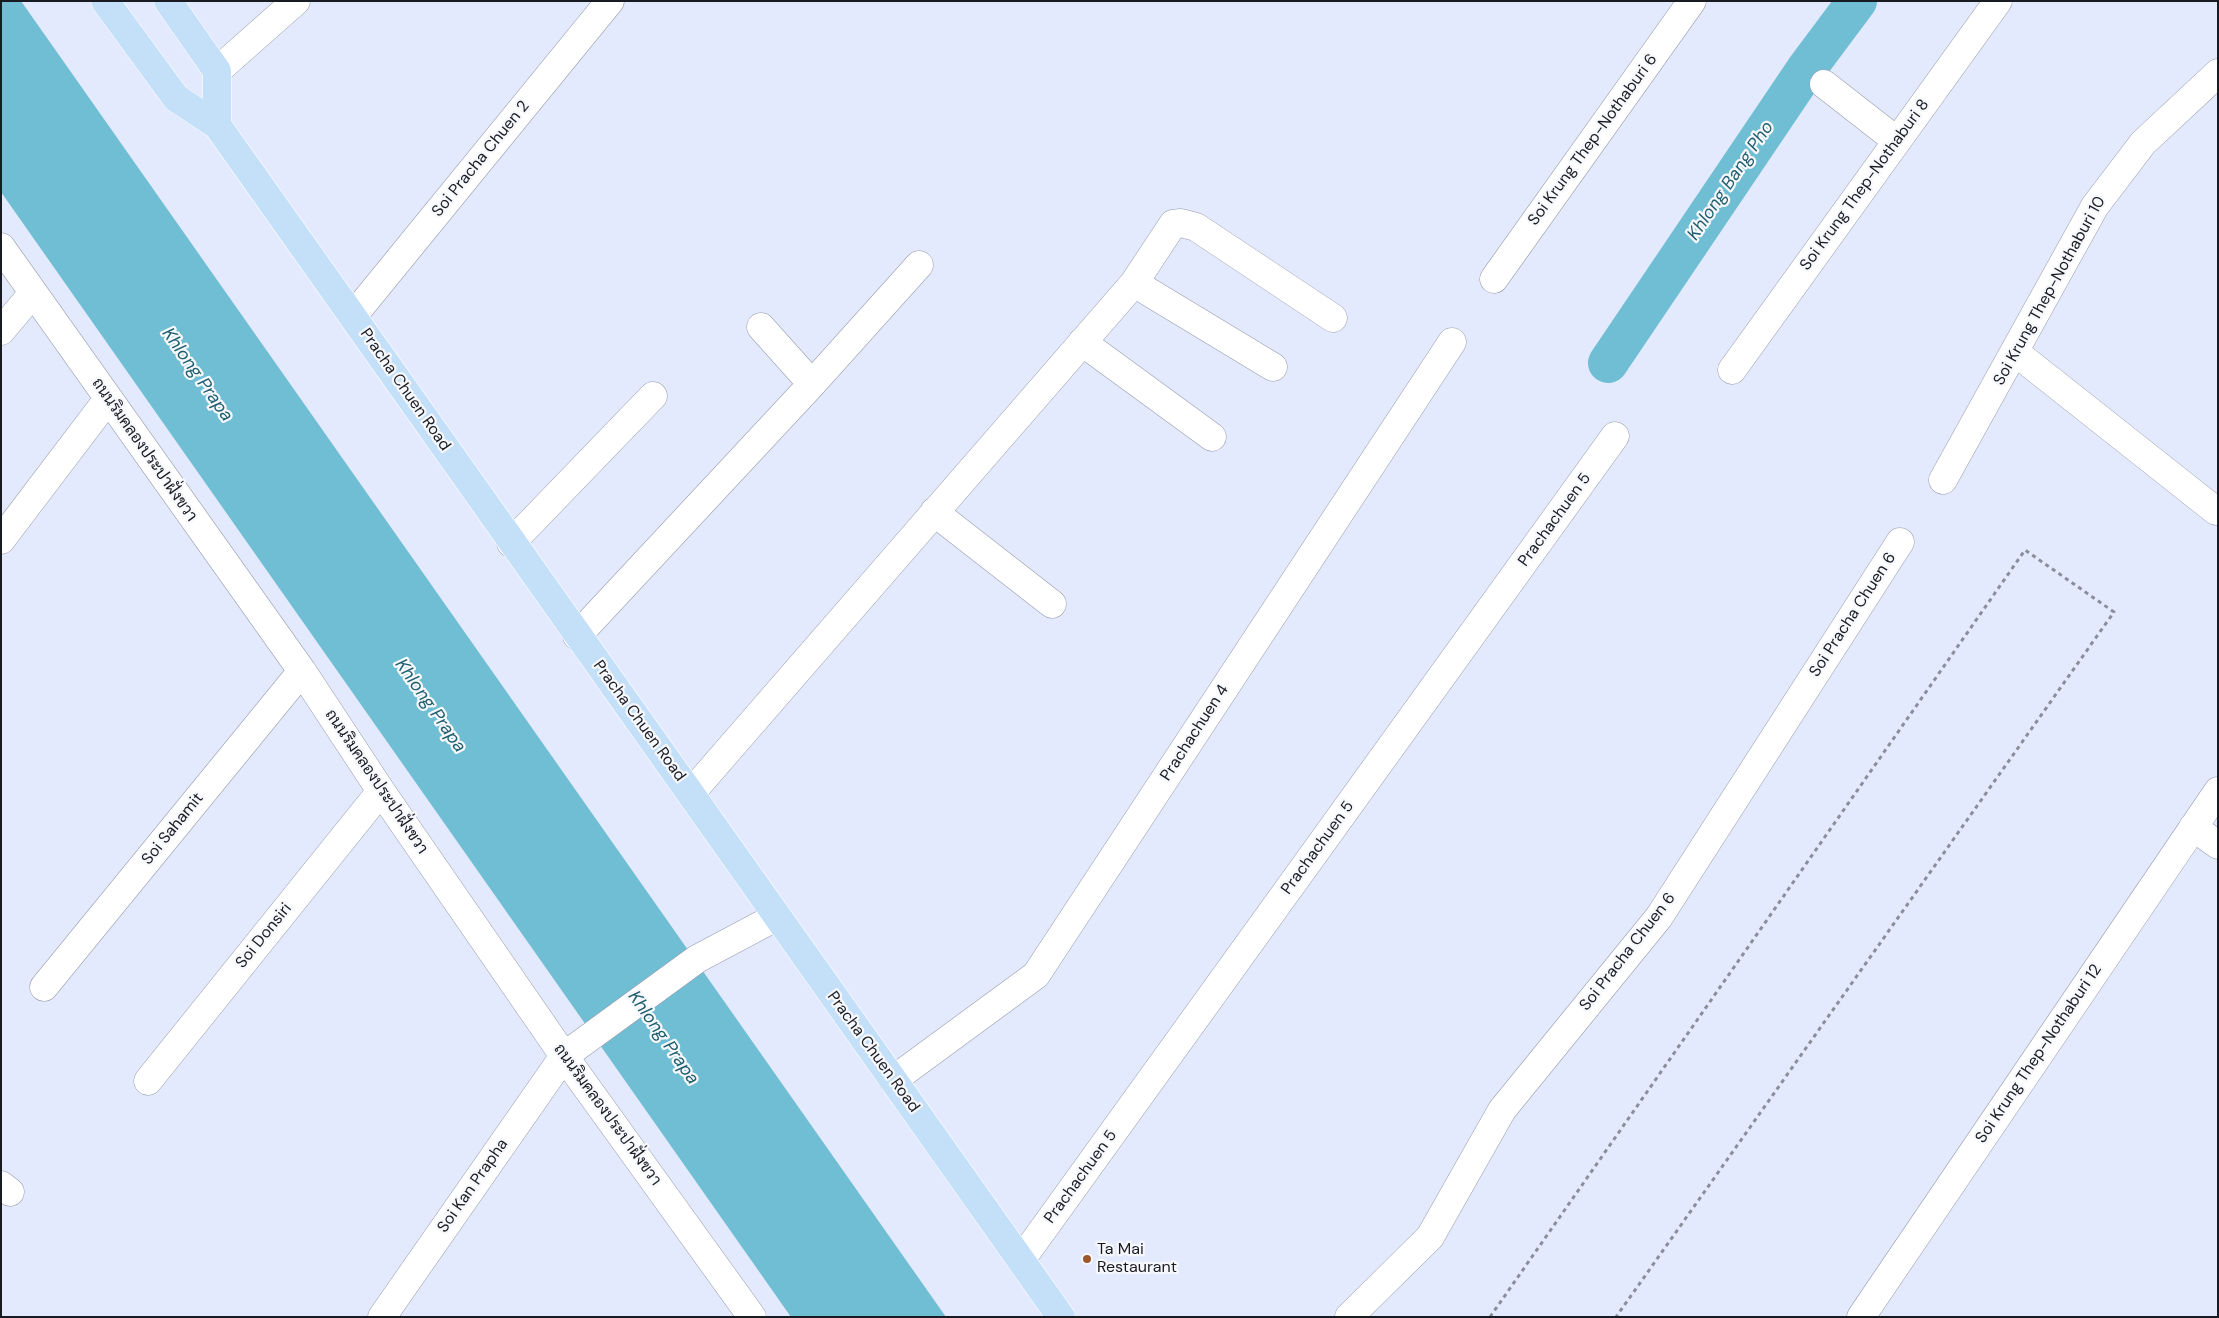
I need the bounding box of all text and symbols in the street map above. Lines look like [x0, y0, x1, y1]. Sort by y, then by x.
street label: Soi Krung Thep-Nothaburi 6 [1524, 51, 1662, 229]
street label: Soi Krung Thep-Nothaburi 8 [1796, 96, 1934, 274]
street label: Soi Pracha Chuen 2 [428, 97, 534, 221]
water label: Khlong Bang Pho [1683, 117, 1779, 245]
street label: Soi Krung Thep-Nothaburi 10 [1990, 193, 2110, 389]
water label: Khlong Prapa [157, 324, 237, 426]
street label: Pracha Chuen Road [356, 325, 454, 455]
street label: ถนนริมคลองประปาฝั่งขวา [87, 375, 201, 525]
street label: Prachachuen 5 [1515, 470, 1595, 570]
street label: Soi Pracha Chuen 6 [1806, 549, 1900, 681]
water label: Khlong Prapa [390, 655, 470, 757]
street label: Pracha Chuen Road [589, 657, 689, 785]
street label: Prachachuen 4 [1157, 681, 1233, 785]
street label: ถนนริมคลองประปาฝั่งขวา [320, 706, 432, 858]
street label: Soi Sahamit [138, 789, 208, 869]
street label: Prachachuen 5 [1278, 798, 1358, 898]
street label: Soi Pracha Chuen 6 [1576, 889, 1680, 1015]
street label: Soi Donsiri [232, 900, 296, 972]
street label: Soi Krung Thep-Nothaburi 12 [1972, 961, 2106, 1147]
water label: Khlong Prapa [623, 987, 703, 1089]
street label: Pracha Chuen Road [823, 988, 923, 1116]
street label: ถนนริมคลองประปาฝั่งขวา [549, 1040, 665, 1190]
street label: Prachachuen 5 [1041, 1127, 1121, 1227]
street label: Soi Kan Prapha [434, 1136, 512, 1236]
place label: Ta Mai Restaurant [1097, 1240, 1177, 1278]
marker: Ta Mai Restaurant [1081, 1253, 1093, 1265]

